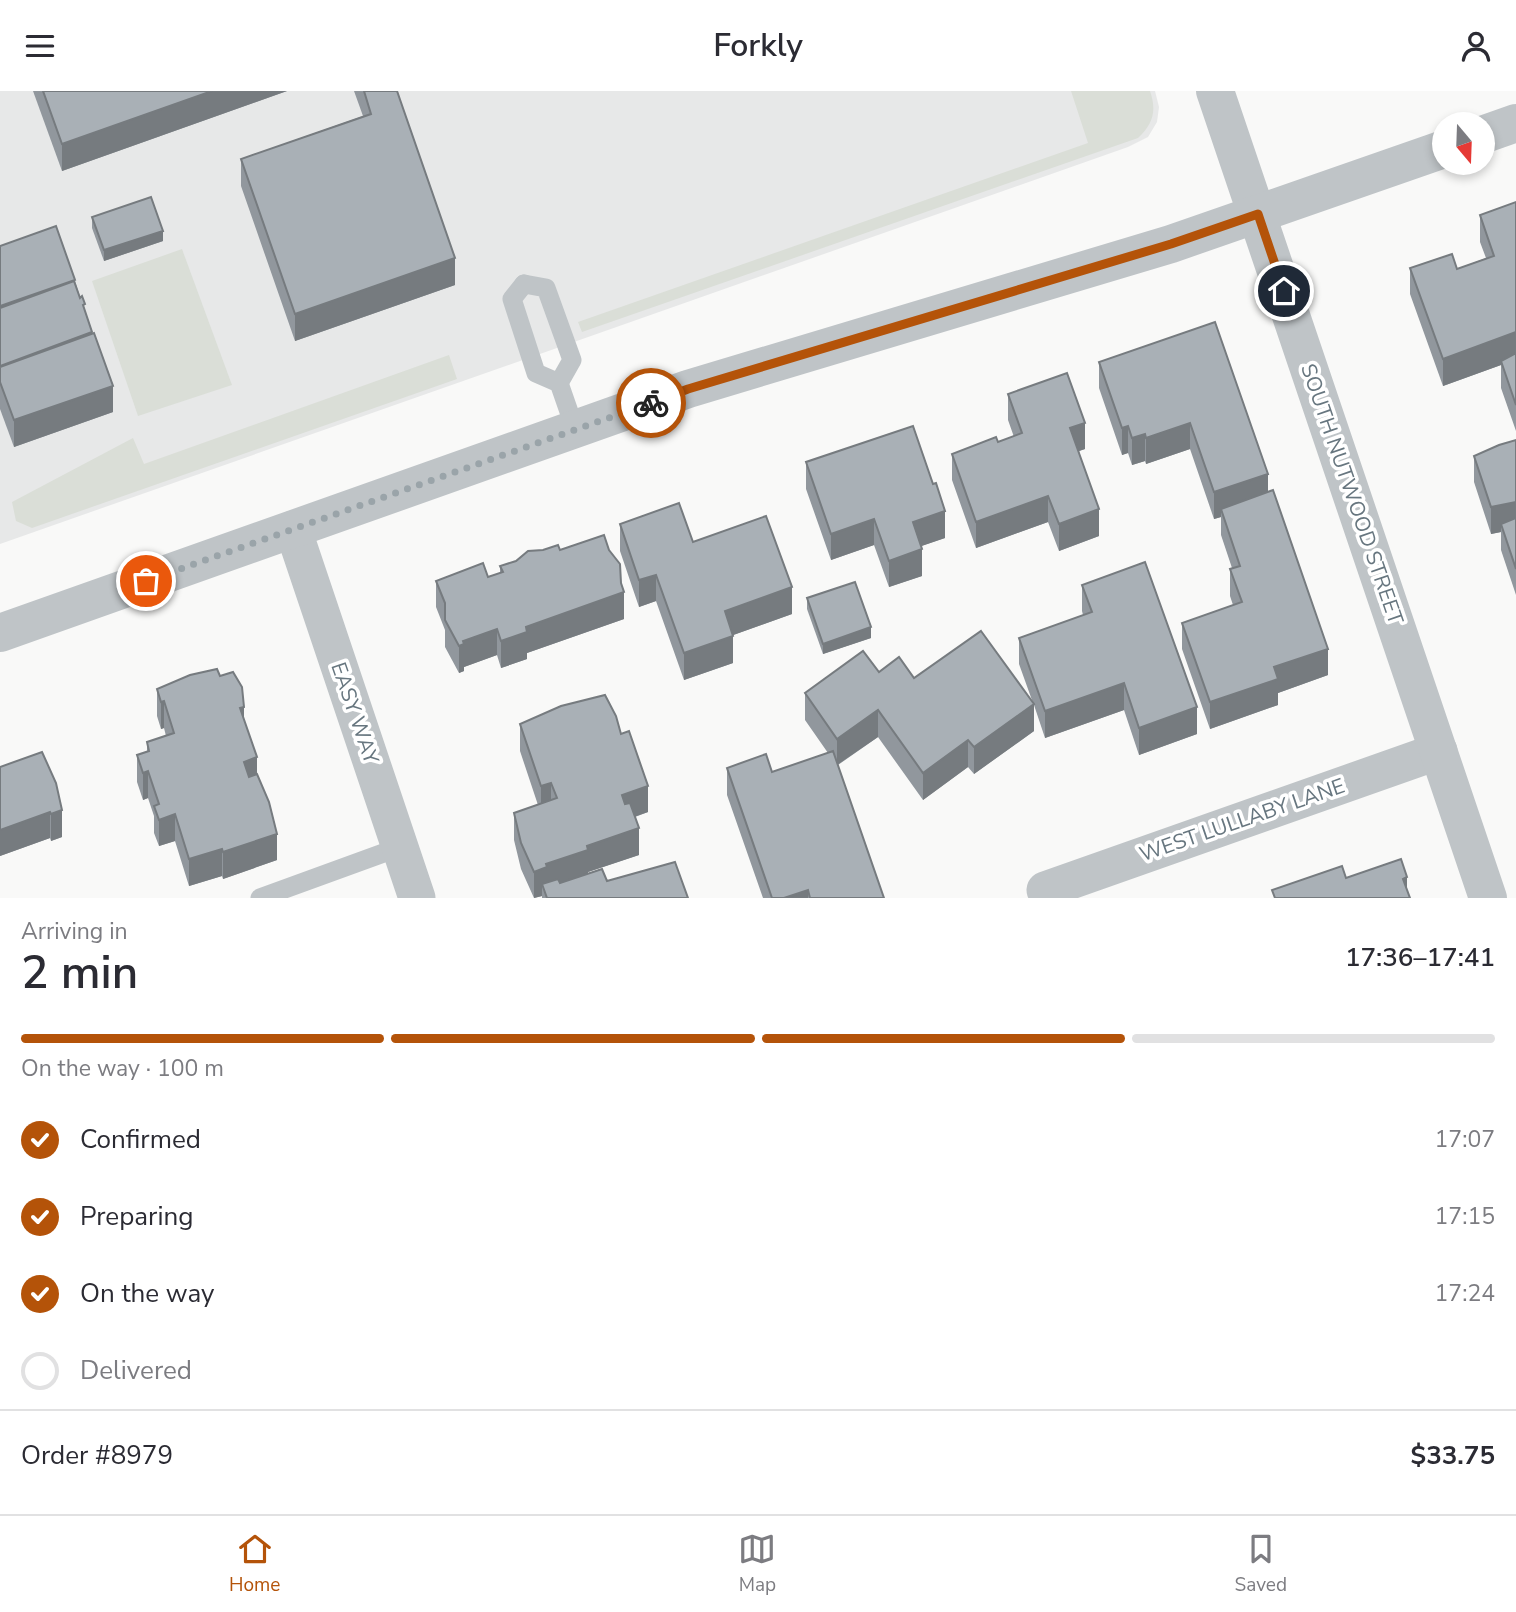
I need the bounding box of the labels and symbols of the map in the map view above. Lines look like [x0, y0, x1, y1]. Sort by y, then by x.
north arrow [1432, 112, 1494, 175]
pin [1254, 261, 1314, 321]
street label: SOUTH NUTWOOD STREET [1294, 360, 1410, 629]
courier [616, 368, 686, 438]
pin [116, 551, 176, 611]
street label: EASY WAY [324, 658, 386, 768]
street label: WEST LULLABY LANE [1136, 772, 1348, 868]

